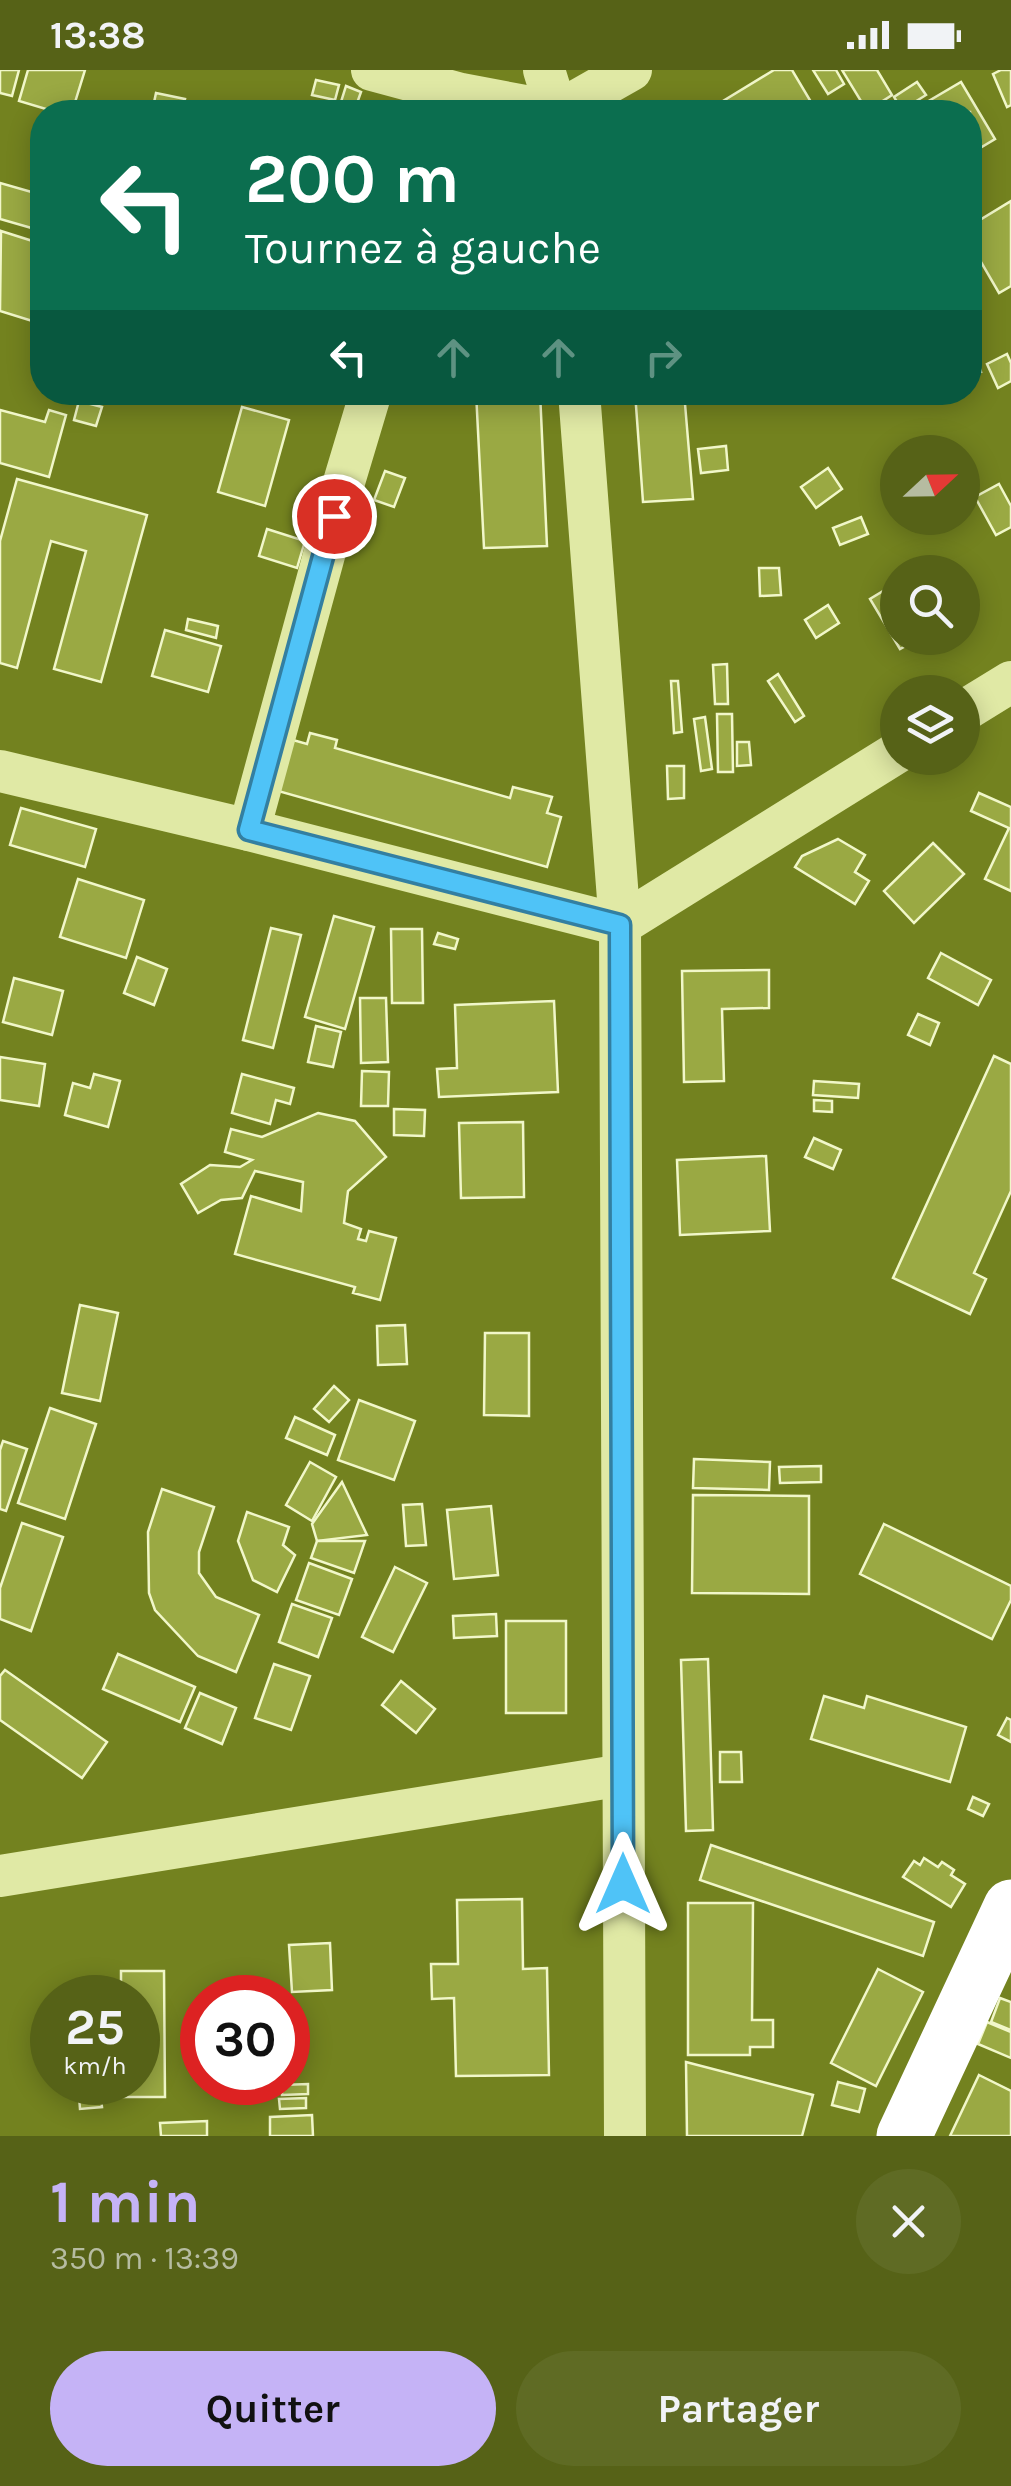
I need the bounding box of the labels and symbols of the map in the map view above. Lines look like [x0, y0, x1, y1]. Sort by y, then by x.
north arrow [880, 435, 980, 535]
pin [292, 474, 377, 559]
position arrow [571, 1832, 675, 1936]
speed limit sign: 30 [180, 1975, 310, 2105]

